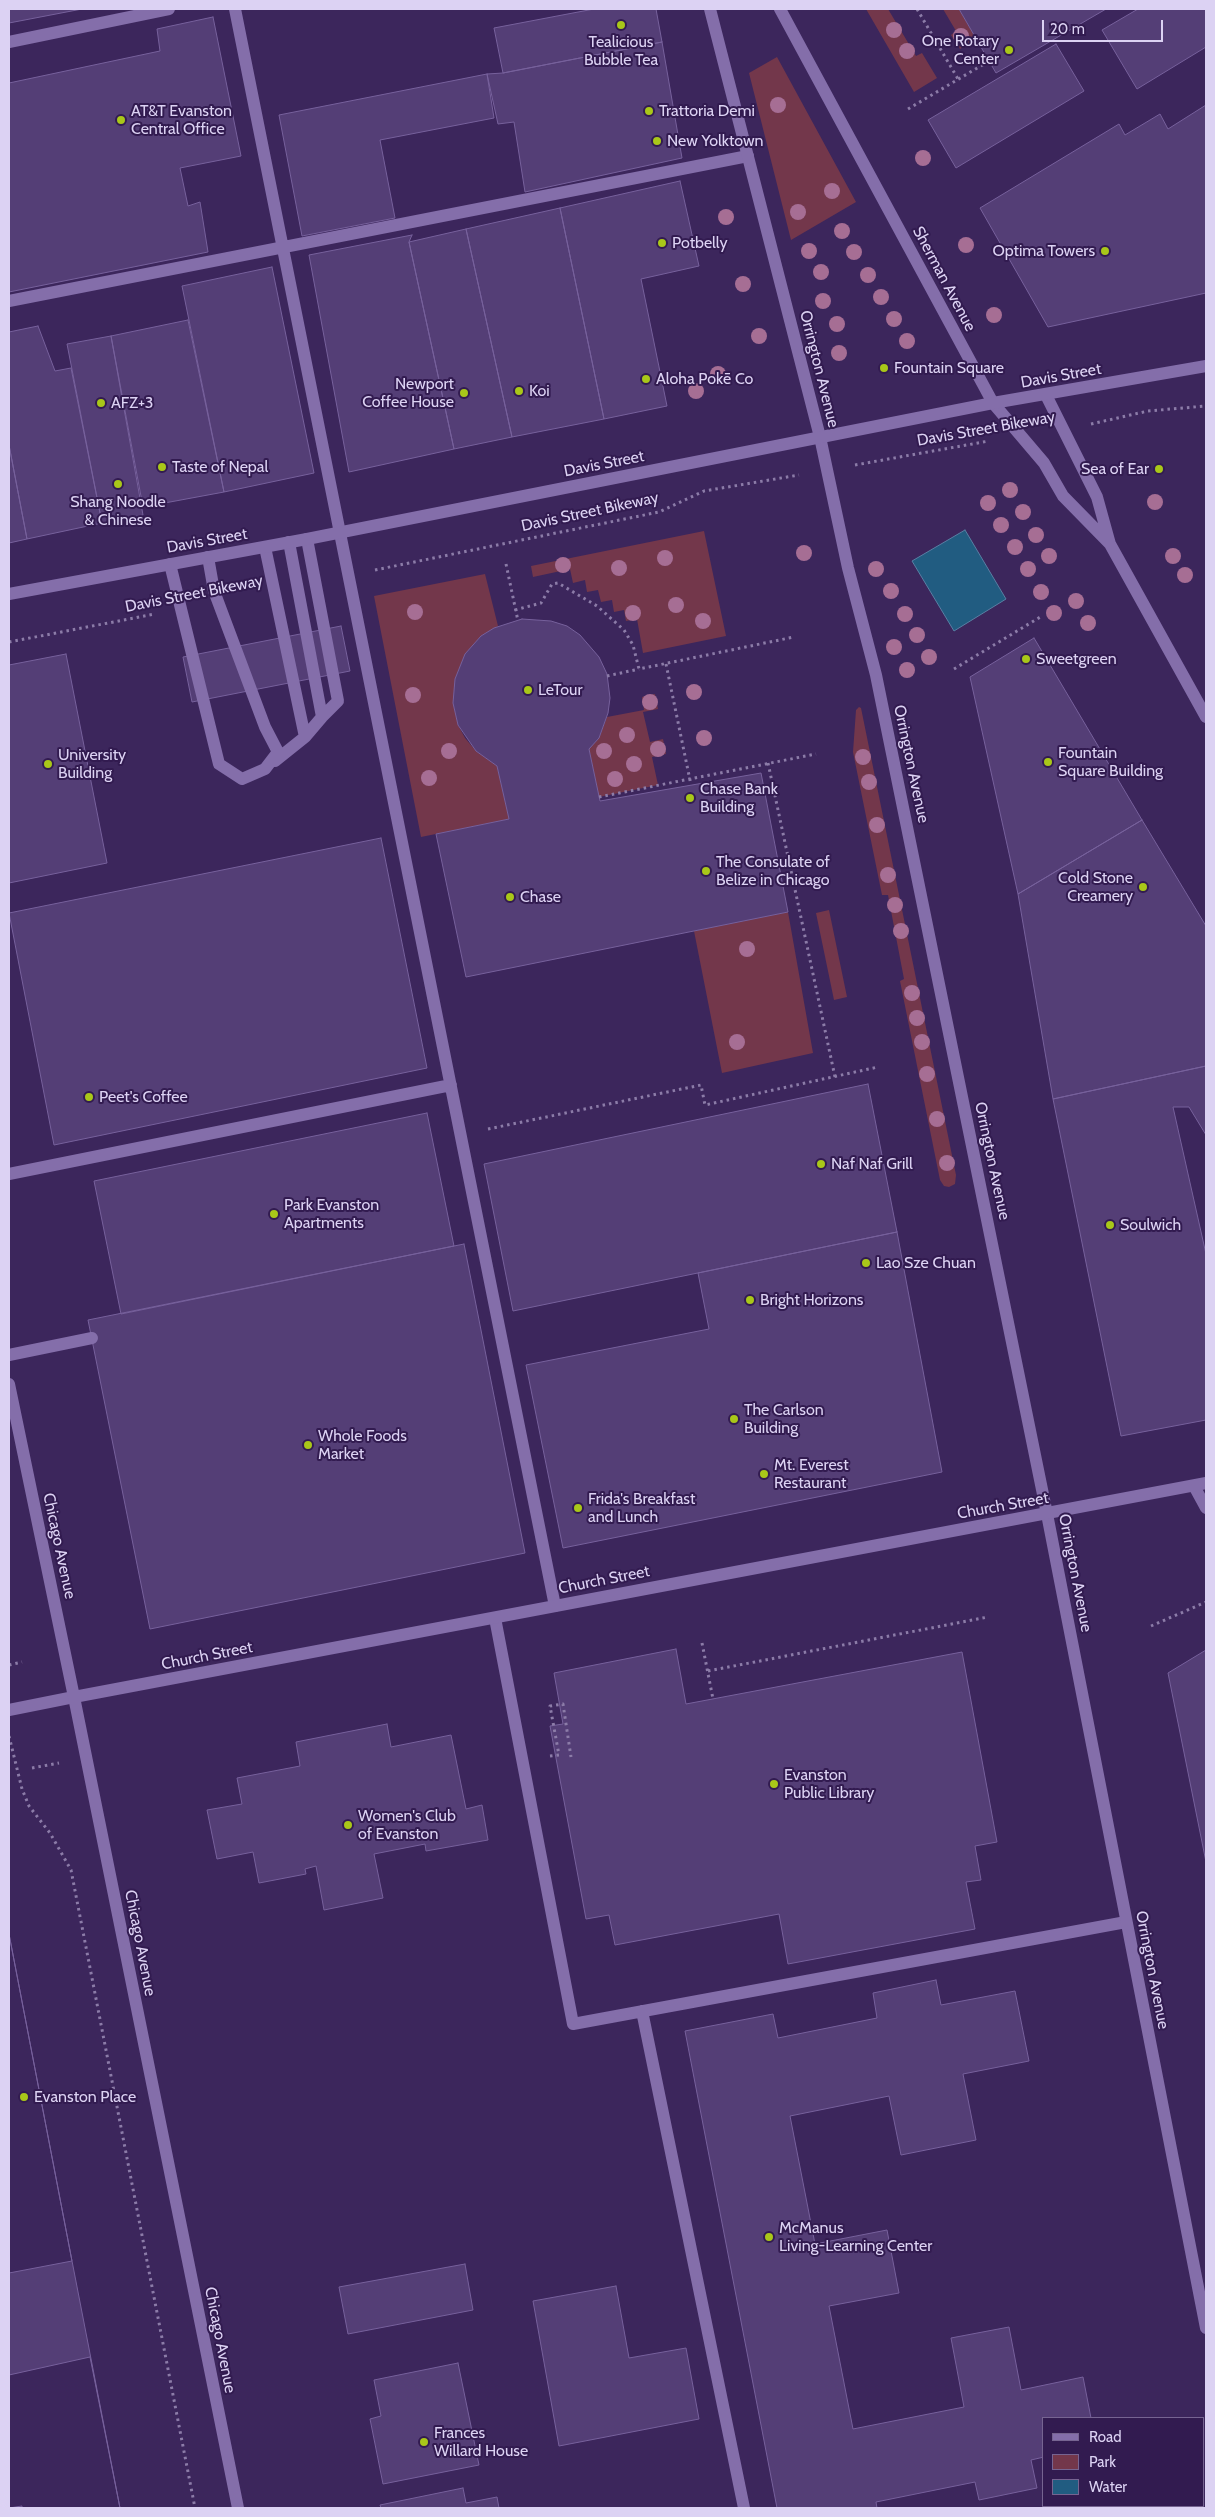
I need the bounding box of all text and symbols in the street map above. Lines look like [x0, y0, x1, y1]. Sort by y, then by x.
scale bar [1045, 10, 1166, 42]
marker: Tealicious Bubble Tea [615, 19, 627, 31]
text: 20 m [1050, 20, 1085, 38]
place label: One Rotary Center [922, 31, 999, 69]
place label: Tealicious Bubble Tea [584, 32, 658, 70]
marker: One Rotary Center [1003, 44, 1015, 56]
place label: AT&T Evanston Central Office [131, 101, 232, 139]
place label: Trattoria Demi [659, 101, 755, 121]
marker: Trattoria Demi [643, 105, 655, 117]
marker: AT&T Evanston Central Office [115, 114, 127, 126]
place label: New Yolktown [667, 131, 763, 151]
marker: New Yolktown [651, 135, 663, 147]
street label: Sherman Avenue [908, 223, 980, 335]
place label: Potbelly [672, 233, 728, 253]
marker: Potbelly [656, 237, 668, 249]
place label: Optima Towers [993, 241, 1095, 261]
marker: Optima Towers [1099, 245, 1111, 257]
street label: Orrington Avenue [795, 308, 843, 430]
place label: Fountain Square [894, 358, 1004, 378]
street label: Davis Street [1019, 359, 1103, 393]
marker: Fountain Square [878, 362, 890, 374]
place label: Aloha Pokē Co [656, 369, 753, 389]
marker: Aloha Pokē Co [640, 373, 652, 385]
place label: Newport Coffee House [362, 374, 454, 412]
place label: Koi [529, 381, 550, 401]
marker: Koi [513, 385, 525, 397]
marker: Newport Coffee House [458, 387, 470, 399]
place label: AFZ+3 [111, 393, 153, 413]
marker: AFZ+3 [95, 397, 107, 409]
street label: Davis Street Bikeway [915, 407, 1057, 451]
street label: Davis Street [562, 447, 646, 481]
place label: Taste of Nepal [172, 457, 268, 477]
place label: Sea of Ear [1081, 459, 1149, 479]
marker: Taste of Nepal [156, 461, 168, 473]
marker: Sea of Ear [1153, 463, 1165, 475]
marker: Shang Noodle & Chinese [112, 478, 124, 490]
street label: Davis Street Bikeway [520, 488, 660, 536]
place label: Shang Noodle & Chinese [70, 492, 166, 530]
street label: Davis Street [165, 524, 249, 558]
street label: Davis Street Bikeway [123, 571, 265, 617]
place label: Sweetgreen [1036, 649, 1117, 669]
marker: Sweetgreen [1020, 653, 1032, 665]
place label: LeTour [538, 680, 582, 700]
marker: LeTour [522, 684, 534, 696]
street label: Orrington Avenue [889, 703, 933, 825]
place label: Fountain Square Building [1058, 743, 1163, 781]
place label: University Building [58, 745, 126, 783]
marker: Fountain Square Building [1042, 756, 1054, 768]
marker: University Building [42, 758, 54, 770]
place label: Chase Bank Building [700, 779, 778, 817]
marker: Chase Bank Building [684, 792, 696, 804]
place label: The Consulate of Belize in Chicago [716, 852, 830, 890]
marker: The Consulate of Belize in Chicago [700, 865, 712, 877]
place label: Cold Stone Creamery [1058, 868, 1133, 906]
marker: Cold Stone Creamery [1137, 881, 1149, 893]
place label: Chase [520, 887, 561, 907]
marker: Chase [504, 891, 516, 903]
place label: Peet's Coffee [99, 1087, 188, 1107]
marker: Peet's Coffee [83, 1091, 95, 1103]
street label: Orrington Avenue [970, 1100, 1014, 1222]
place label: Naf Naf Grill [831, 1154, 913, 1174]
marker: Naf Naf Grill [815, 1158, 827, 1170]
place label: Park Evanston Apartments [284, 1195, 379, 1233]
marker: Park Evanston Apartments [268, 1208, 280, 1220]
place label: Soulwich [1120, 1215, 1181, 1235]
marker: Soulwich [1104, 1219, 1116, 1231]
place label: Lao Sze Chuan [876, 1253, 976, 1273]
marker: Lao Sze Chuan [860, 1257, 872, 1269]
place label: Bright Horizons [760, 1290, 863, 1310]
marker: Bright Horizons [744, 1294, 756, 1306]
place label: The Carlson Building [744, 1400, 824, 1438]
marker: The Carlson Building [728, 1413, 740, 1425]
place label: Whole Foods Market [318, 1426, 407, 1464]
marker: Whole Foods Market [302, 1439, 314, 1451]
place label: Mt. Everest Restaurant [774, 1455, 849, 1493]
marker: Mt. Everest Restaurant [758, 1468, 770, 1480]
place label: Frida's Breakfast and Lunch [588, 1489, 695, 1527]
street label: Church Street [956, 1489, 1050, 1523]
street label: Chicago Avenue [38, 1491, 80, 1601]
marker: Frida's Breakfast and Lunch [572, 1502, 584, 1514]
street label: Orrington Avenue [1054, 1512, 1096, 1634]
street label: Church Street [557, 1562, 651, 1598]
street label: Church Street [160, 1638, 254, 1674]
place label: Evanston Public Library [784, 1765, 874, 1803]
marker: Evanston Public Library [768, 1778, 780, 1790]
place label: Women's Club of Evanston [358, 1806, 456, 1844]
marker: Women's Club of Evanston [342, 1819, 354, 1831]
street label: Chicago Avenue [120, 1888, 160, 1998]
street label: Orrington Avenue [1131, 1909, 1173, 2031]
place label: Evanston Place [34, 2087, 136, 2107]
marker: Evanston Place [18, 2091, 30, 2103]
place label: McManus Living-Learning Center [779, 2218, 932, 2256]
marker: McManus Living-Learning Center [763, 2231, 775, 2243]
street label: Chicago Avenue [200, 2285, 240, 2395]
legend [1042, 2417, 1205, 2507]
place label: Frances Willard House [434, 2423, 528, 2461]
text: Road [1089, 2428, 1122, 2446]
marker: Frances Willard House [418, 2436, 430, 2448]
text: Park [1089, 2453, 1116, 2471]
text: Water [1089, 2478, 1127, 2496]

